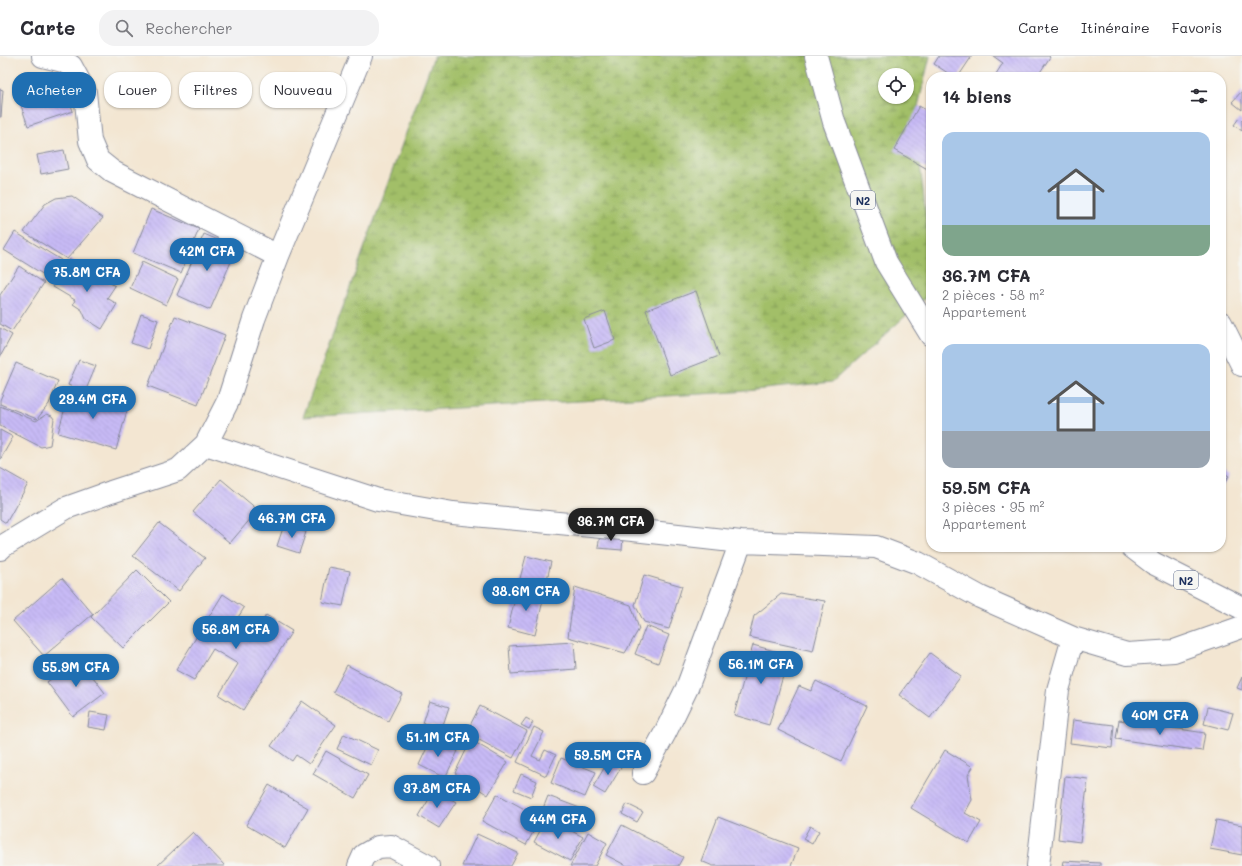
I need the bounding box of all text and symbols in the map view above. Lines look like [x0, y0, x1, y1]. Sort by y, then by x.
search box [99, 10, 379, 46]
text: Carte [20, 15, 75, 40]
icon: search [113, 17, 135, 39]
text: Rechercher [145, 18, 233, 38]
text: Carte [1018, 18, 1059, 37]
text: Itinéraire [1081, 18, 1150, 37]
text: Favoris [1172, 18, 1222, 37]
map controls [878, 68, 914, 104]
button: locate [878, 68, 914, 104]
chip: Acheter [12, 72, 96, 108]
chip: Louer [104, 72, 171, 108]
chip: Filtres [179, 72, 252, 108]
chip: Nouveau [260, 72, 346, 108]
text: 14 biens [942, 85, 1011, 107]
icon: filters [1188, 85, 1210, 107]
icon: home [1040, 158, 1112, 230]
road number: N2 [851, 191, 875, 209]
pin: 42M CFA [170, 238, 244, 272]
text: 42M CFA [179, 242, 235, 259]
pin: 75.8M CFA [41, 259, 133, 293]
text: 75.8M CFA [53, 263, 121, 280]
text: 36.7M CFA [942, 264, 1031, 286]
text: 2 pièces · 58 m² [942, 286, 1044, 303]
text: Appartement [942, 303, 1027, 320]
icon: home [1040, 370, 1112, 442]
pin: 29.4M CFA [47, 386, 139, 420]
text: 29.4M CFA [59, 390, 127, 407]
text: 59.5M CFA [942, 476, 1031, 498]
text: 3 pièces · 95 m² [942, 498, 1045, 515]
pin: 46.7M CFA [246, 505, 338, 539]
pin: 36.7M CFA [565, 508, 657, 542]
text: 46.7M CFA [258, 509, 326, 526]
text: 36.7M CFA [577, 512, 645, 529]
text: Appartement [942, 515, 1027, 532]
road number: N2 [1174, 571, 1198, 589]
pin: 38.6M CFA [480, 578, 572, 612]
text: 38.6M CFA [492, 582, 560, 599]
pin: 56.8M CFA [190, 616, 282, 650]
text: 56.8M CFA [202, 620, 270, 637]
pin: 56.1M CFA [715, 651, 807, 685]
pin: 55.9M CFA [30, 654, 122, 688]
text: 56.1M CFA [728, 655, 794, 672]
text: 55.9M CFA [42, 658, 110, 675]
pin: 40M CFA [1123, 702, 1197, 736]
text: 40M CFA [1131, 706, 1189, 723]
pin: 51.1M CFA [392, 724, 484, 758]
text: 51.1M CFA [406, 728, 470, 745]
pin: 59.5M CFA [562, 742, 654, 776]
text: 59.5M CFA [574, 746, 642, 763]
pin: 37.8M CFA [391, 775, 483, 809]
text: 37.8M CFA [403, 779, 471, 796]
pin: 44M CFA [521, 806, 595, 840]
text: 44M CFA [529, 810, 587, 827]

